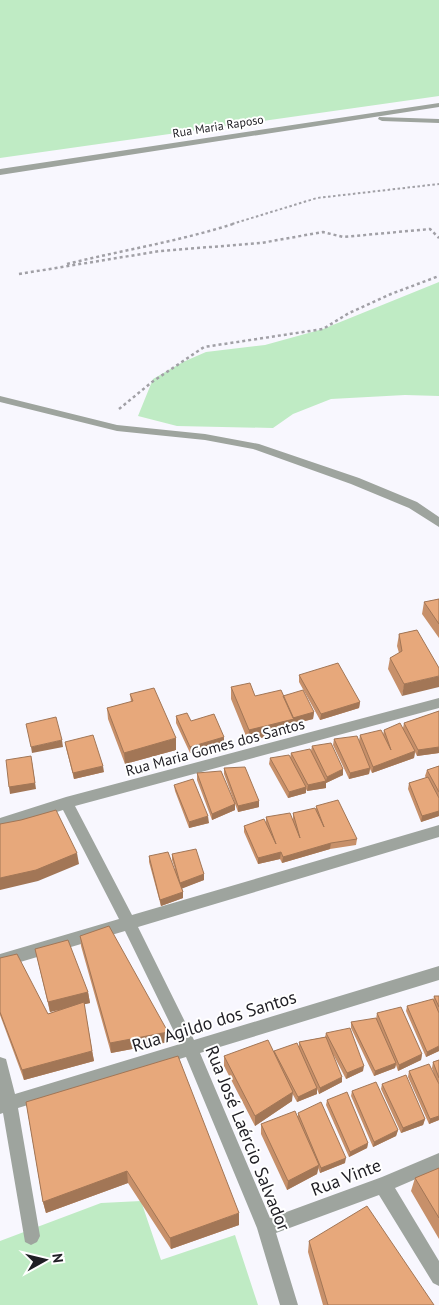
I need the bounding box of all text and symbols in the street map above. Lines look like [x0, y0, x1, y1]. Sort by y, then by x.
street label: Rua Maria Raposo [171, 111, 265, 141]
street label: Rua Maria Gomes dos Santos [123, 714, 307, 780]
street label: Rua Agildo dos Santos [129, 985, 299, 1057]
street label: Rua José Laércio Salvador [200, 1042, 296, 1234]
street label: Rua Vinte [308, 1153, 384, 1201]
north arrow [20, 1235, 70, 1285]
text: N [48, 1252, 67, 1264]

